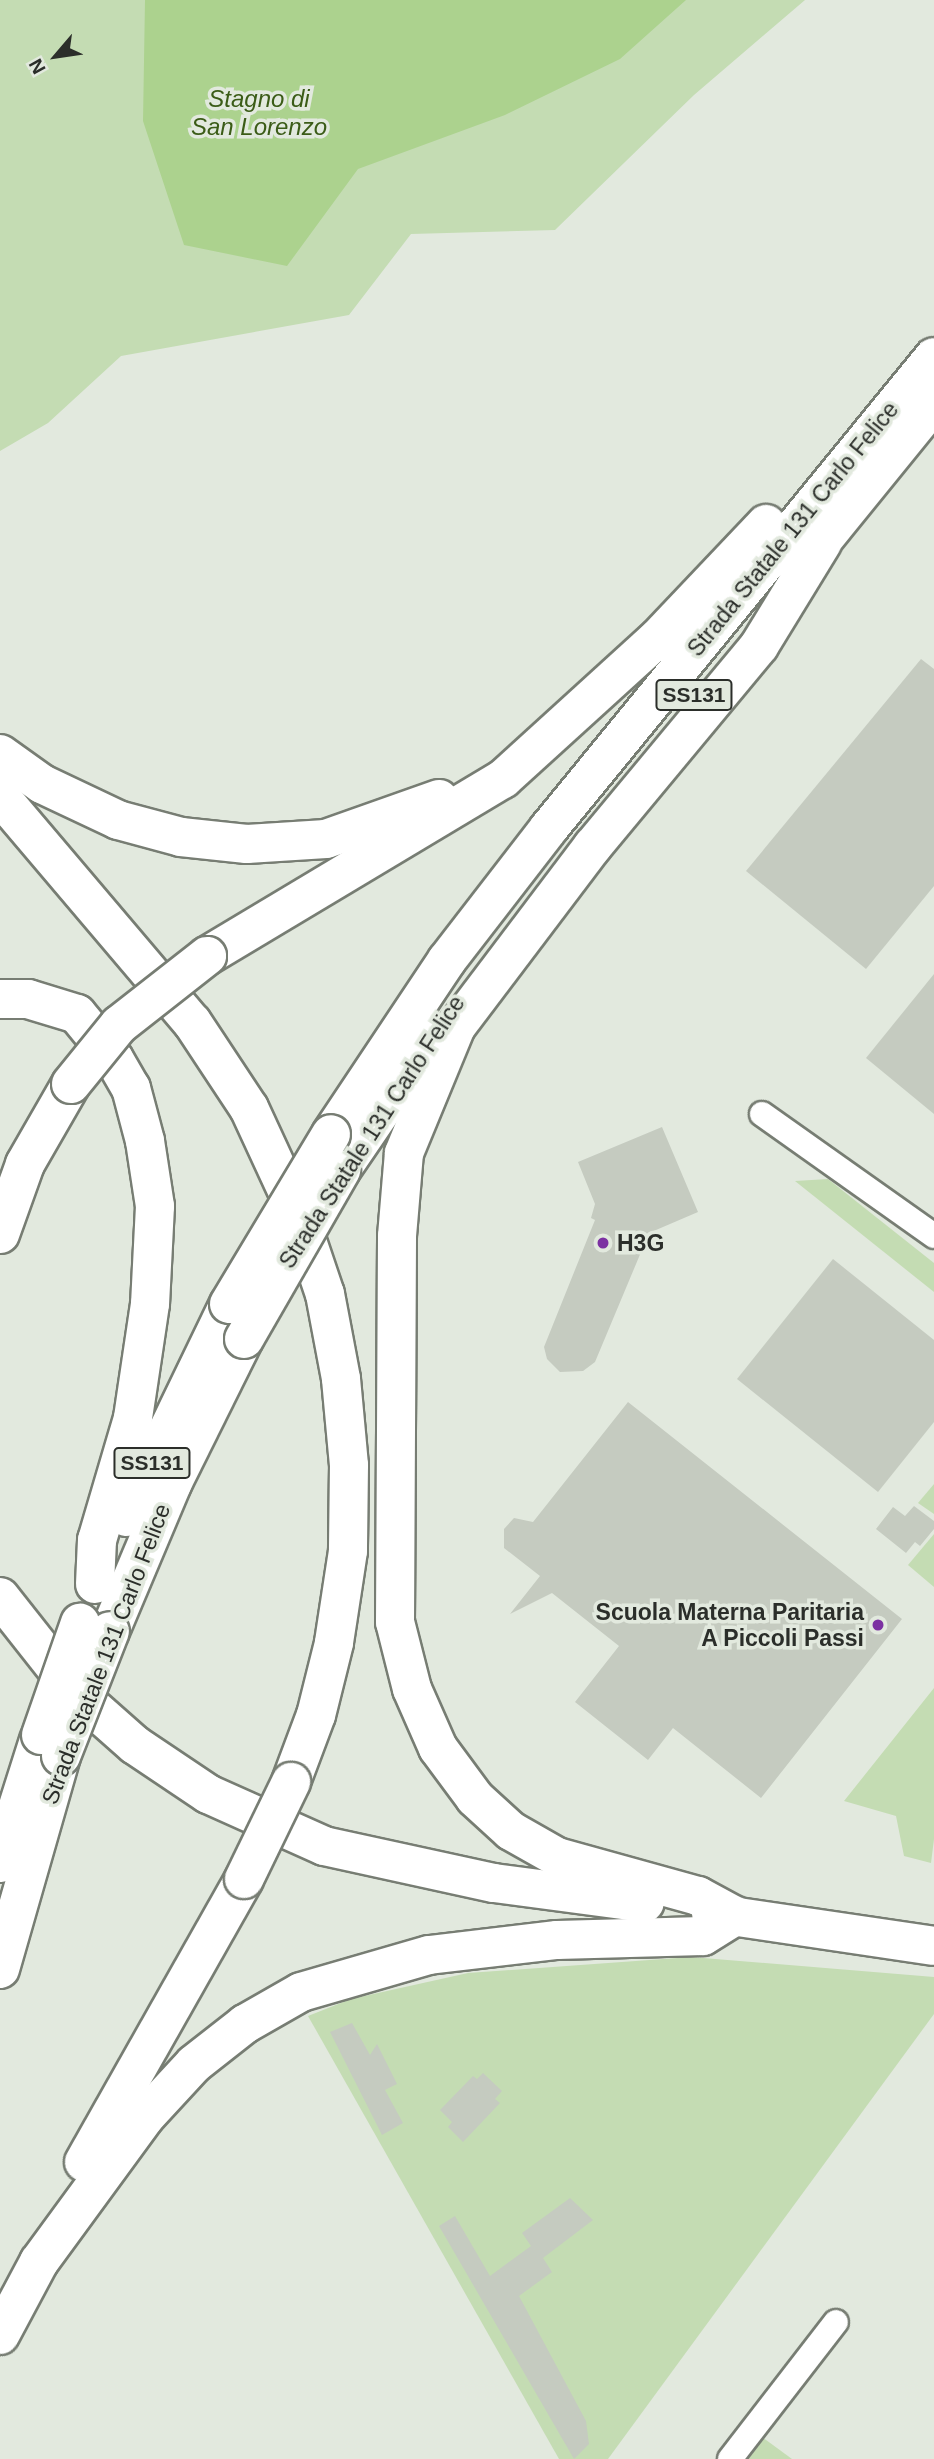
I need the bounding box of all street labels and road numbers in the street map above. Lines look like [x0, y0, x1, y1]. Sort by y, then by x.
street label: Strada Statale 131 Carlo Felice [682, 396, 904, 662]
road number: SS131 [654, 678, 734, 712]
street label: Strada Statale 131 Carlo Felice [273, 990, 471, 1274]
road number: SS131 [112, 1446, 192, 1480]
street label: Strada Statale 131 Carlo Felice [36, 1500, 176, 1808]

